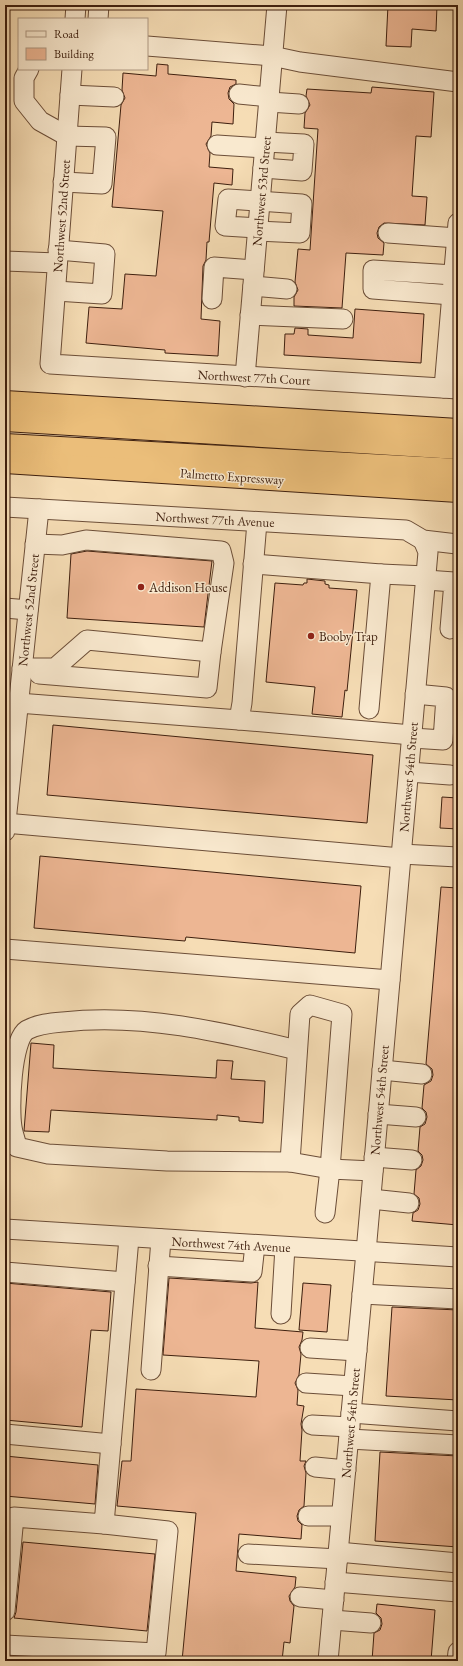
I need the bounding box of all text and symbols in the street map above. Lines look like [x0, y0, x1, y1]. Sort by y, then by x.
legend [18, 18, 148, 70]
text: Road [54, 26, 80, 42]
text: Building [54, 46, 95, 62]
street label: Northwest 53rd Street [248, 135, 275, 247]
street label: Northwest 52nd Street [49, 159, 74, 273]
street label: Northwest 77th Court [197, 366, 311, 389]
street label: Palmetto Expressway [179, 464, 285, 489]
street label: Northwest 77th Avenue [155, 508, 275, 531]
street label: Northwest 52nd Street [14, 553, 43, 667]
place label: Addison House [148, 579, 228, 596]
marker: Addison House [136, 582, 146, 592]
place label: Booby Trap [319, 628, 378, 645]
marker: Booby Trap [306, 631, 316, 641]
street label: Northwest 54th Street [395, 721, 422, 833]
street label: Northwest 54th Street [366, 1044, 393, 1156]
street label: Northwest 74th Avenue [171, 1233, 291, 1256]
street label: Northwest 54th Street [337, 1367, 364, 1479]

